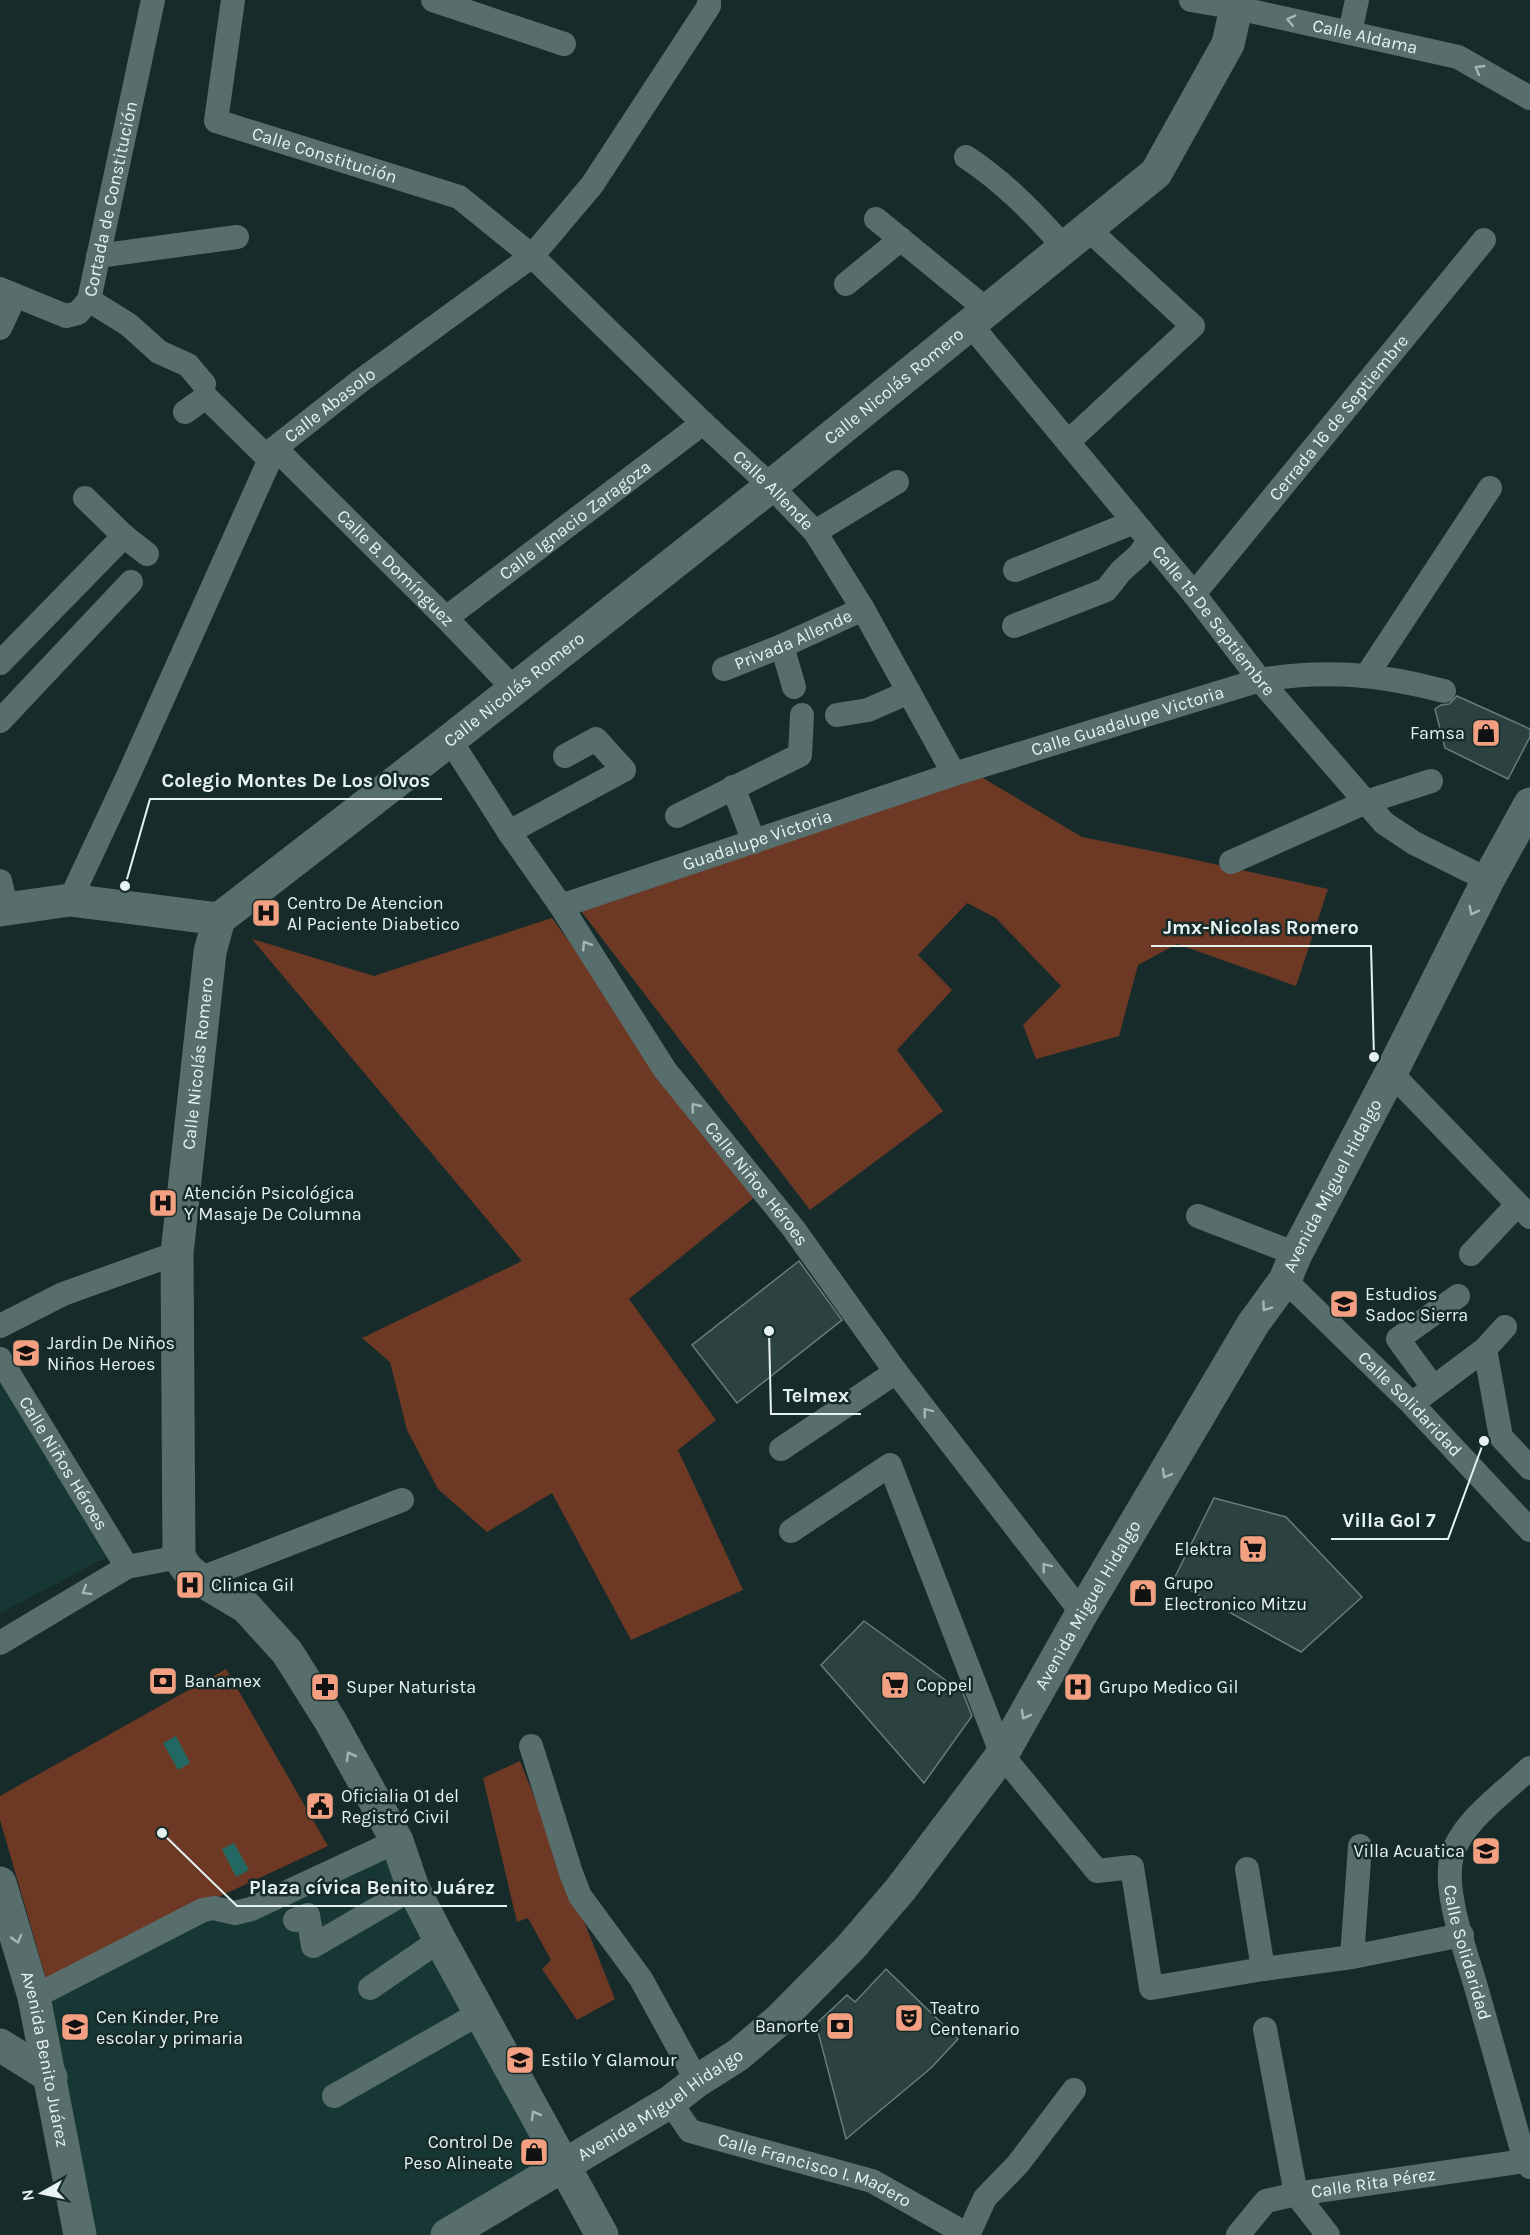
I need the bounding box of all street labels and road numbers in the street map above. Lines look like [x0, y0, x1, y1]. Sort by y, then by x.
street label: Calle Aldama [1310, 14, 1420, 59]
street label: Cortada de Constitución [79, 99, 142, 299]
street label: Calle Constitución [249, 122, 400, 188]
street label: Calle Nicolás Romero [820, 323, 968, 449]
street label: Cerrada 16 de Septiembre [1264, 330, 1413, 505]
street label: Calle Abasolo [280, 363, 380, 448]
street label: Calle Allende [728, 445, 818, 535]
street label: Calle Ignacio Zaragoza [495, 455, 655, 585]
street label: Calle B. Domínguez [332, 505, 459, 631]
street label: Calle 15 De Septiembre [1147, 541, 1280, 701]
street label: Privada Allende [731, 605, 855, 675]
street label: Calle Nicolás Romero [439, 627, 589, 752]
street label: Calle Guadalupe Victoria [1028, 681, 1227, 761]
street label: Guadalupe Victoria [680, 805, 835, 875]
street label: Calle Nicolás Romero [177, 976, 218, 1151]
street label: Avenida Miguel Hidalgo [1278, 1095, 1386, 1276]
street label: Calle Niños Héroes [700, 1117, 813, 1250]
street label: Calle Solidaridad [1353, 1346, 1467, 1461]
street label: Calle Niños Héroes [14, 1392, 113, 1534]
street label: Avenida Miguel Hidalgo [1030, 1516, 1146, 1694]
street label: Calle Solidaridad [1439, 1884, 1496, 2023]
street label: Avenida Benito Juárez [16, 1968, 74, 2149]
street label: Avenida Miguel Hidalgo [573, 2044, 747, 2166]
street label: Calle Francisco I. Madero [715, 2128, 915, 2212]
street label: Calle Rita Pérez [1310, 2163, 1437, 2203]

